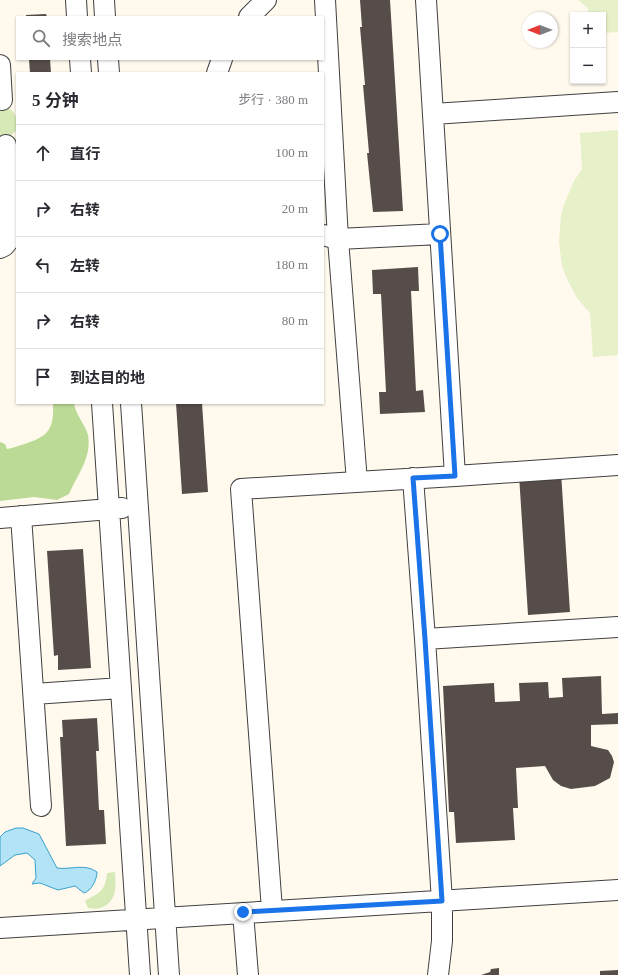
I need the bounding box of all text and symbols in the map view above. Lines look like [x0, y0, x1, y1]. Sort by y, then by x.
north arrow [522, 12, 558, 48]
map controls [570, 12, 606, 84]
button: + [570, 12, 606, 48]
search box [16, 16, 324, 60]
icon: search [30, 27, 52, 49]
text: 搜索地点 [62, 32, 122, 48]
button: − [570, 48, 606, 84]
text: 5 分钟 [32, 91, 79, 110]
text: 步行 · 380 m [238, 92, 308, 107]
icon: ahead [32, 142, 54, 164]
text: 100 m [275, 145, 308, 160]
text: 直行 [70, 146, 100, 162]
icon: right [32, 198, 54, 220]
text: 20 m [282, 201, 308, 216]
text: 右转 [70, 202, 100, 218]
route start [431, 225, 449, 243]
icon: left [32, 254, 54, 276]
text: 180 m [275, 257, 308, 272]
text: 左转 [70, 258, 100, 274]
icon: right [32, 310, 54, 332]
text: 80 m [282, 313, 308, 328]
text: 右转 [70, 314, 100, 330]
icon: arrive [32, 366, 54, 388]
text: 到达目的地 [70, 370, 145, 386]
route end [234, 903, 252, 921]

